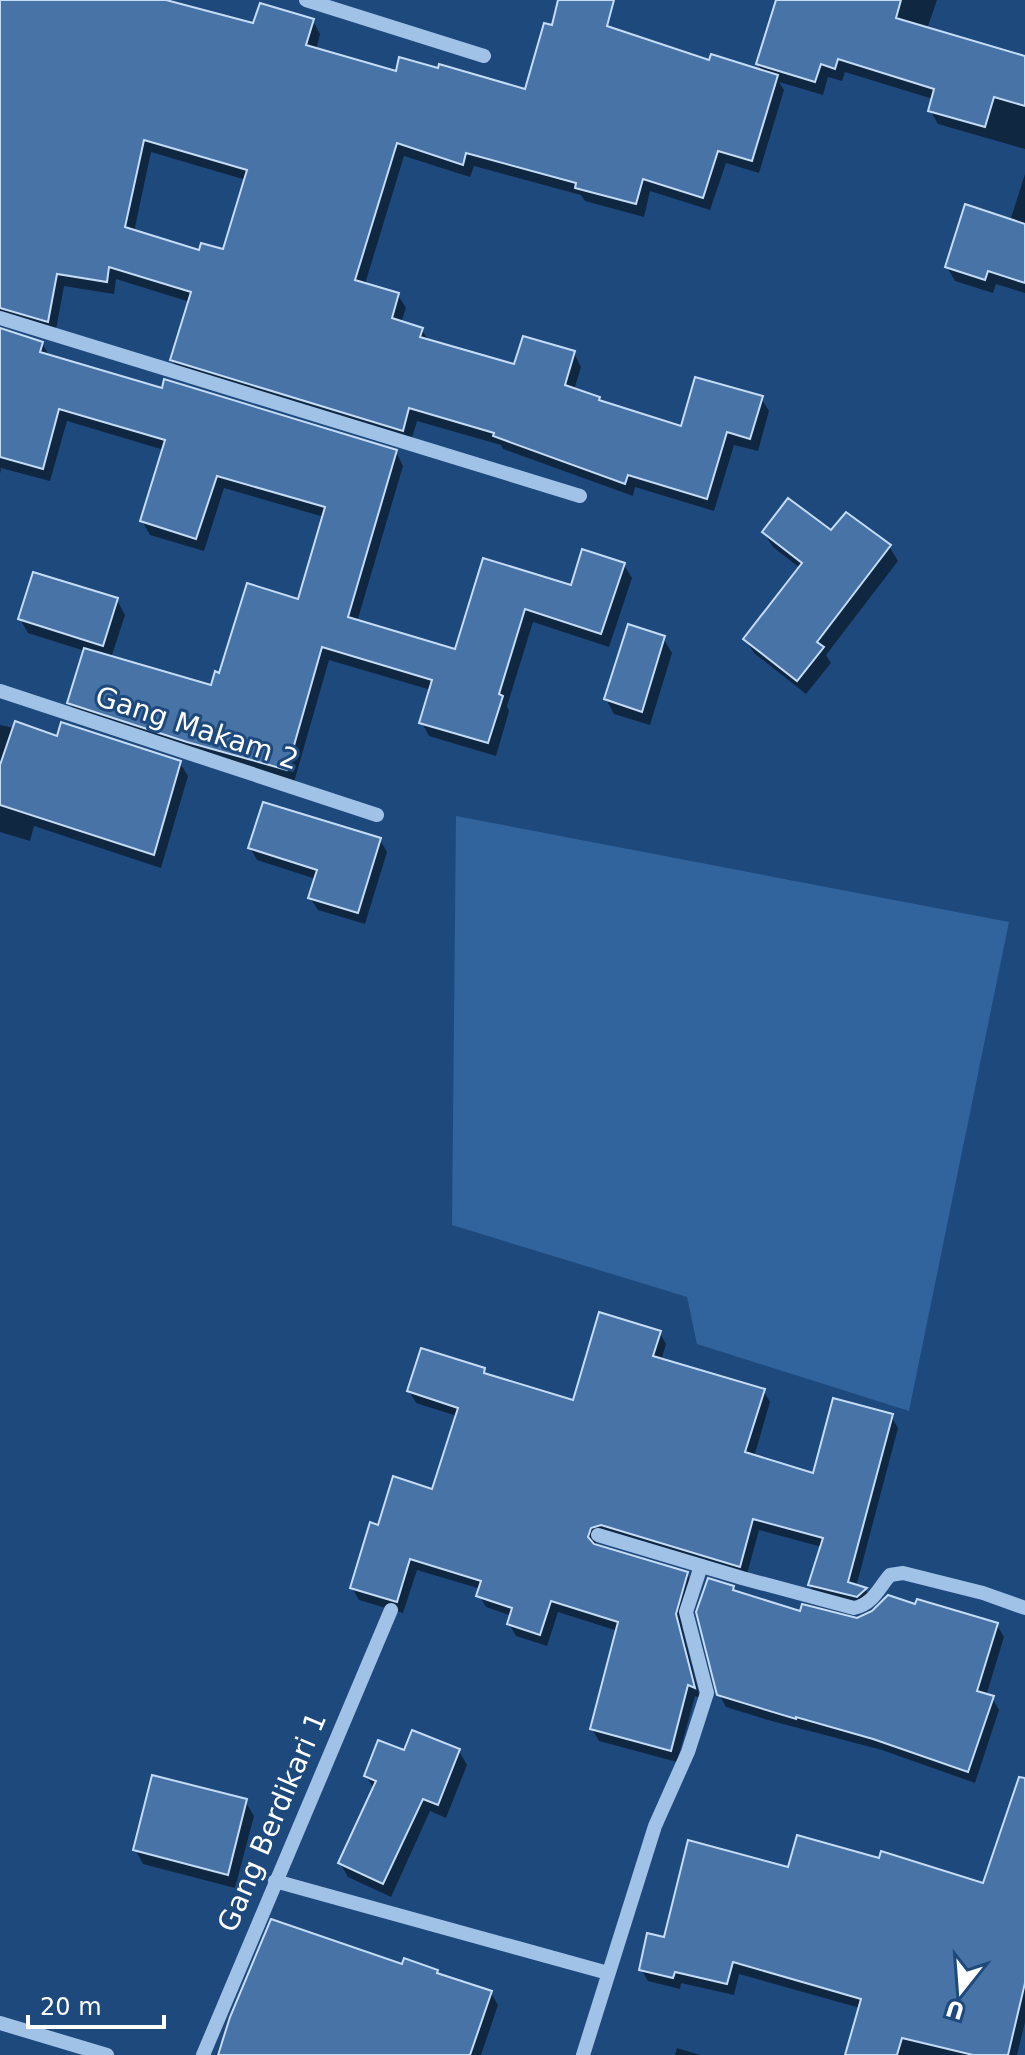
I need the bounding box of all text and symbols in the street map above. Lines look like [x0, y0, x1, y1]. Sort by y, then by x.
street label: Gang Makam 2 [91, 680, 303, 776]
street label: Gang Berdikari 1 [211, 1707, 333, 1937]
north arrow [921, 1951, 1001, 2031]
scale bar [28, 1979, 164, 2029]
text: 20 m [40, 1993, 102, 2021]
text: U [943, 1995, 968, 2024]

